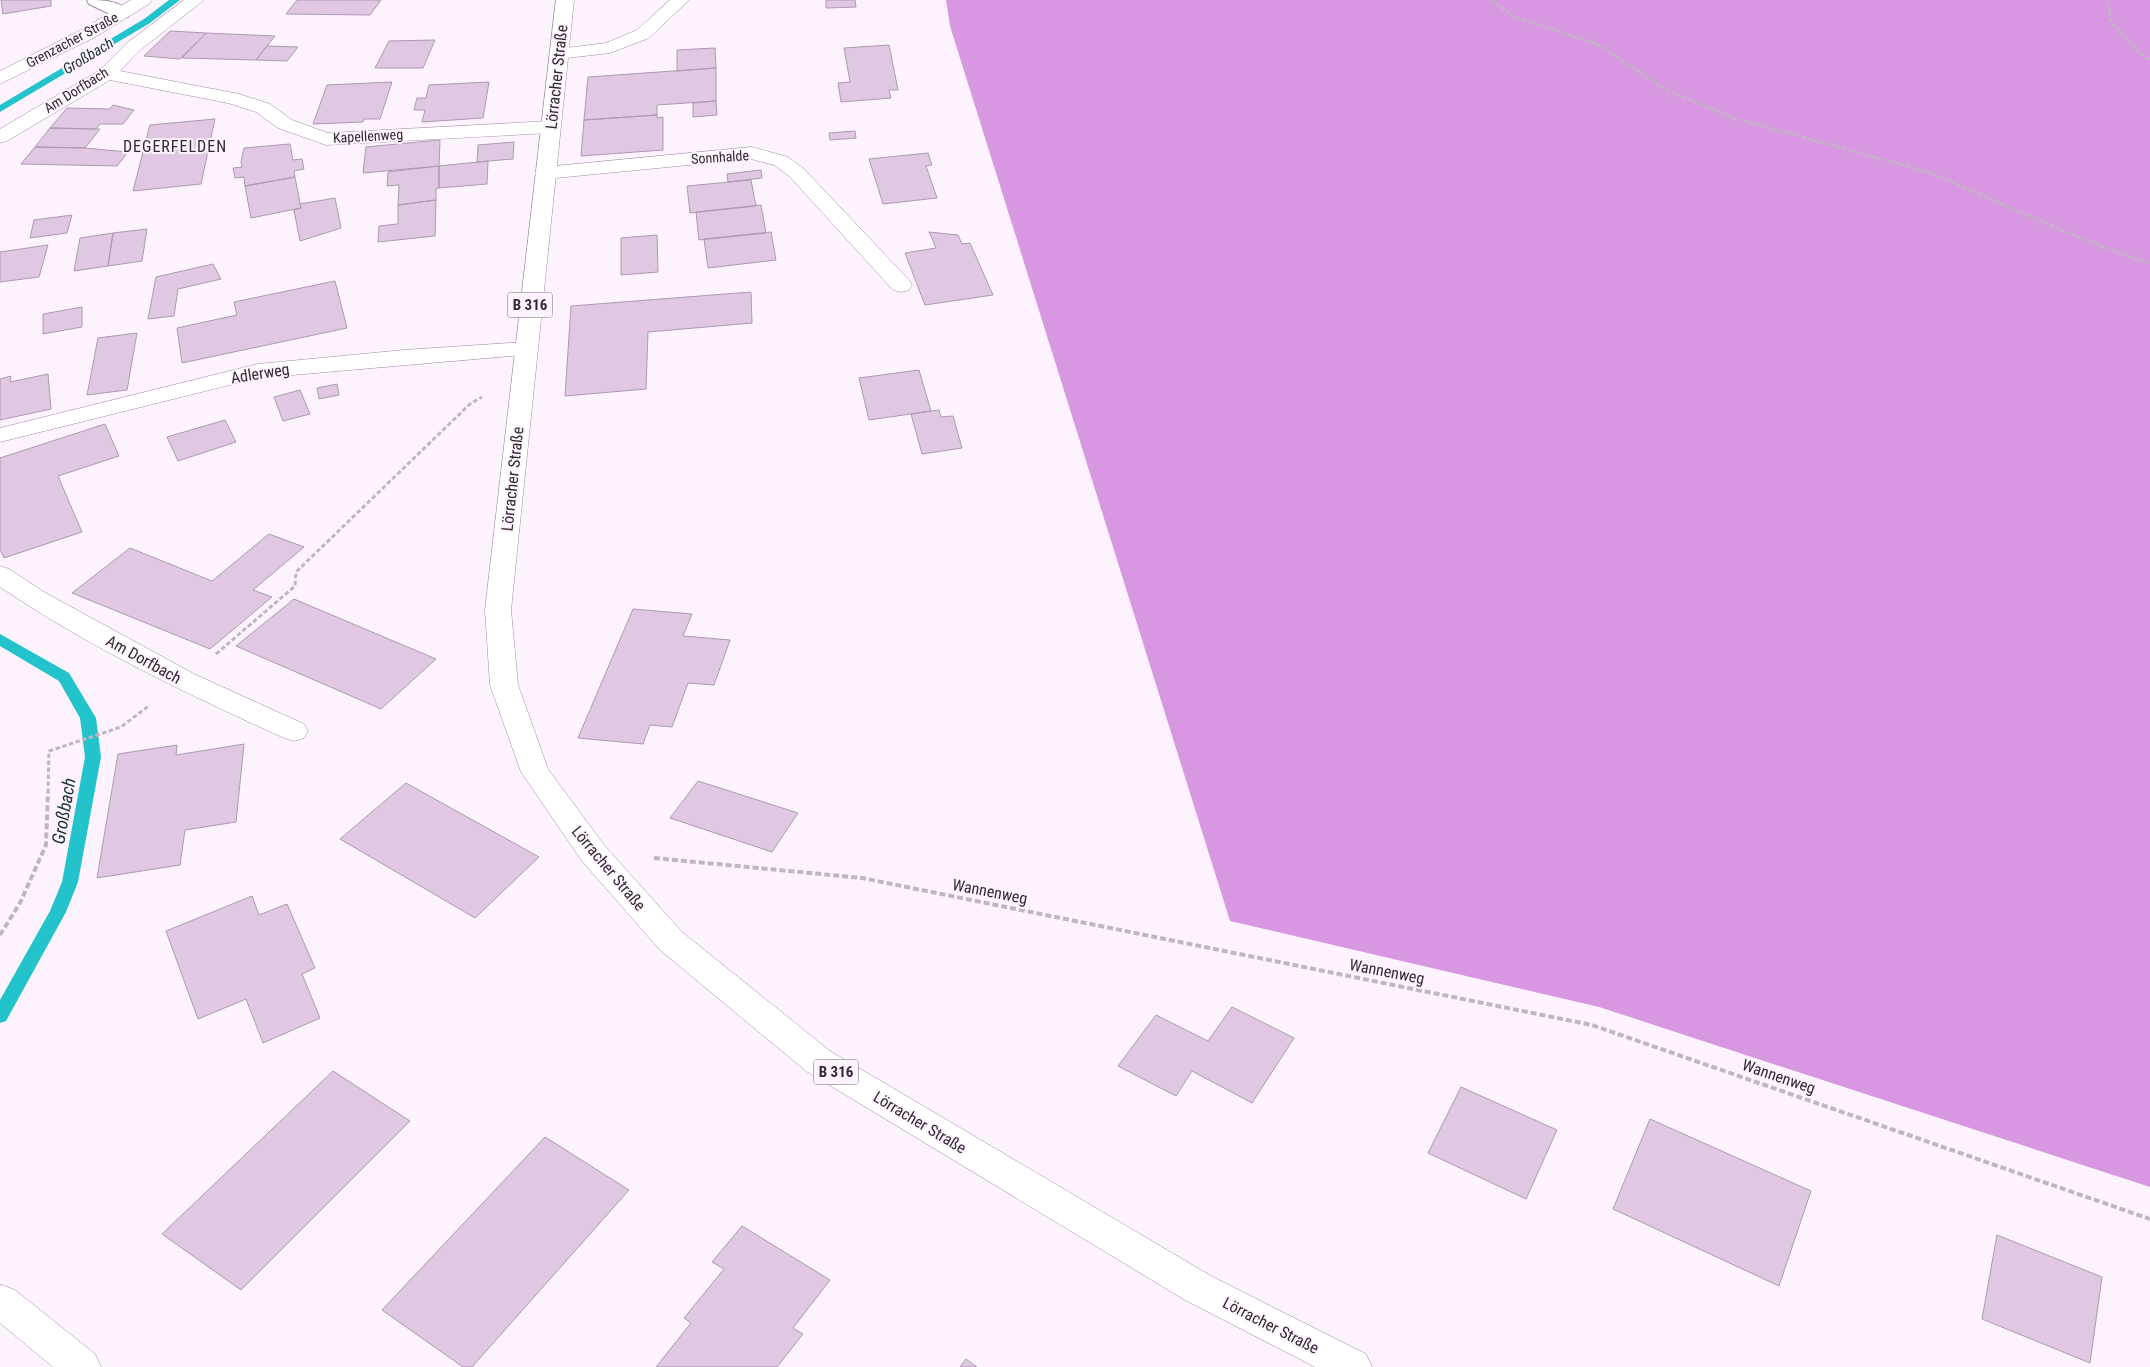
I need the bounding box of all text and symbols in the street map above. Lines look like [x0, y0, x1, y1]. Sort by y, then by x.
street label: Grenzacher Straße [23, 9, 121, 71]
street label: Lörracher Straße [542, 24, 571, 130]
water label: Großbach [59, 34, 117, 78]
street label: Am Dorfbach [41, 64, 111, 116]
street label: Kapellenweg [333, 126, 403, 146]
district label: DEGERFELDEN [123, 137, 227, 156]
street label: Sonnhalde [690, 147, 750, 167]
road number: B 316 [508, 292, 552, 318]
street label: Adlerweg [229, 359, 291, 388]
street label: Lörracher Straße [498, 426, 527, 532]
street label: Am Dorfbach [103, 631, 185, 688]
water label: Großbach [47, 776, 80, 846]
street label: Lörracher Straße [568, 822, 650, 915]
street label: Wannenweg [951, 875, 1029, 908]
street label: Wannenweg [1348, 955, 1426, 988]
street label: Wannenweg [1740, 1055, 1818, 1098]
road number: B 316 [814, 1060, 858, 1084]
street label: Lörracher Straße [870, 1087, 970, 1158]
street label: Lörracher Straße [1220, 1293, 1322, 1358]

